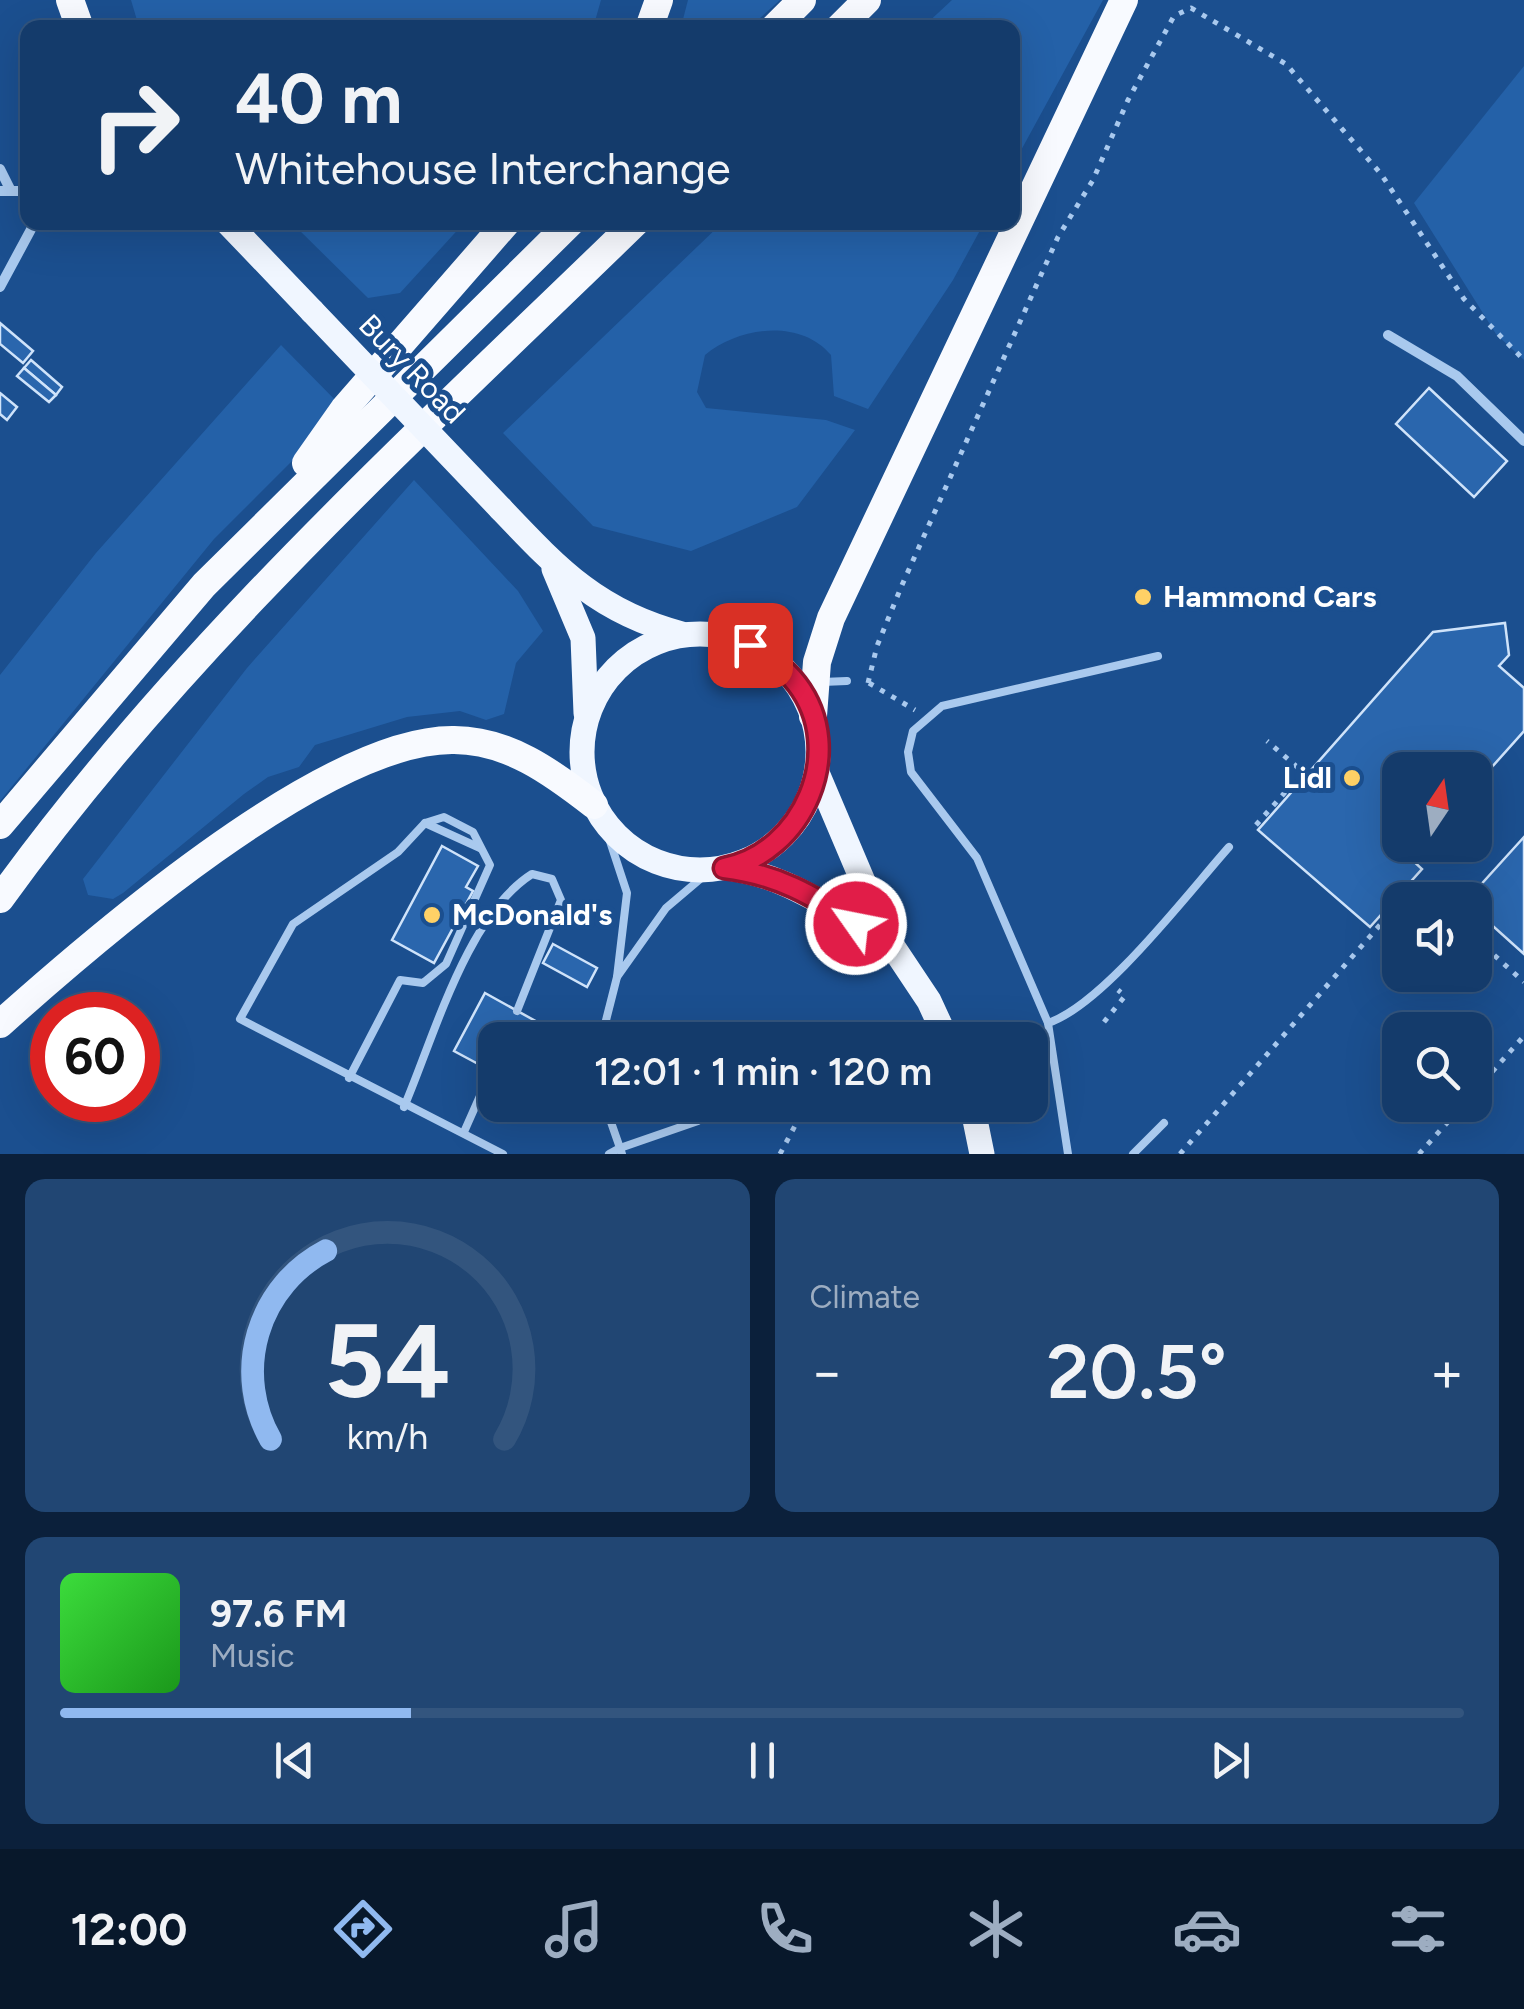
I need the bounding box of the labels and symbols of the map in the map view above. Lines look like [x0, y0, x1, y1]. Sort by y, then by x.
street label: Bury Road [351, 306, 473, 431]
place label: Hammond Cars [1163, 578, 1376, 615]
marker: Hammond Cars [1132, 586, 1154, 608]
pin [708, 603, 793, 688]
north arrow [1382, 752, 1492, 862]
place label: Lidl [1283, 759, 1332, 796]
marker: Lidl [1341, 767, 1363, 789]
position arrow [804, 872, 908, 976]
place label: McDonald's [452, 896, 612, 933]
marker: McDonald's [421, 904, 443, 926]
speed limit sign: 60 [30, 992, 160, 1122]

